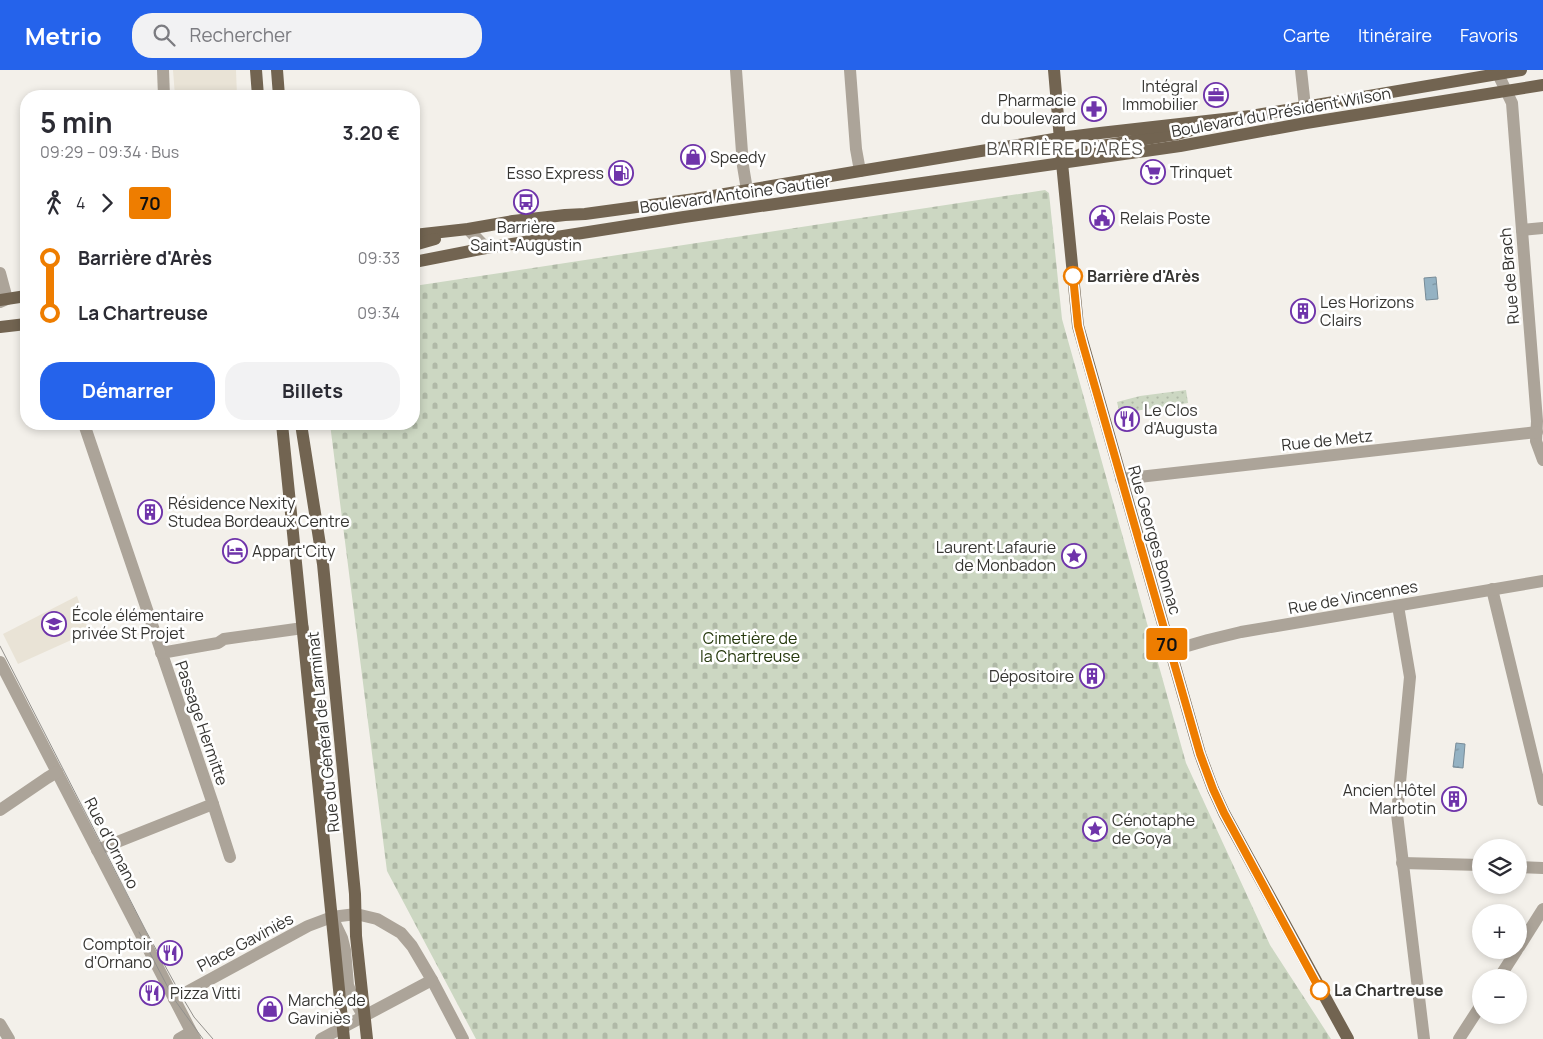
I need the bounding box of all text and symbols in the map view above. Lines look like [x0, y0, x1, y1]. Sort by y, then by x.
search box [132, 13, 482, 58]
text: Metrio [25, 19, 102, 52]
icon: search [150, 21, 178, 49]
text: Rechercher [190, 22, 292, 48]
text: Carte [1283, 23, 1330, 47]
text: Itinéraire [1358, 23, 1432, 47]
text: Favoris [1460, 23, 1518, 47]
place label: Intégral Immobilier [1122, 75, 1198, 115]
street label: Boulevard du Président Wilson [1169, 82, 1393, 142]
office icon: Intégral Immobilier [1203, 82, 1229, 108]
place label: Pharmacie du boulevard [981, 89, 1076, 129]
pharmacy icon: Pharmacie du boulevard [1081, 96, 1107, 122]
text: 5 min [40, 103, 113, 141]
text: 3.20 € [343, 120, 400, 146]
district label: BARRIÈRE D'ARÈS [986, 136, 1144, 160]
text: 09:29 – 09:34 · Bus [40, 141, 179, 163]
shop icon: Speedy [680, 144, 706, 170]
place label: Speedy [710, 146, 767, 168]
supermarket icon: Trinquet [1140, 159, 1166, 185]
fuel station icon: Esso Express [608, 160, 634, 186]
place label: Trinquet [1170, 161, 1233, 183]
place label: Esso Express [507, 162, 604, 184]
street label: Boulevard Antoine Gautier [638, 170, 832, 218]
icon: walk [40, 189, 68, 217]
icon: forward [93, 189, 121, 217]
bus stop icon: Barrière Saint-Augustin [513, 189, 539, 215]
text: 70 [139, 191, 161, 215]
text: 4 [76, 192, 85, 214]
public building icon: Relais Poste [1089, 205, 1115, 231]
place label: Relais Poste [1120, 207, 1210, 229]
place label: Barrière Saint-Augustin [470, 216, 582, 256]
street label: Rue de Brach [1494, 227, 1524, 325]
text: Barrière d'Arès [78, 245, 212, 271]
text: 09:33 [358, 247, 400, 269]
place label: Barrière d'Arès [1087, 265, 1200, 287]
marker: Barrière d'Arès [1063, 266, 1083, 286]
place label: Les Horizons Clairs [1320, 291, 1414, 331]
building icon: Les Horizons Clairs [1290, 298, 1316, 324]
text: La Chartreuse [78, 300, 208, 326]
text: 09:34 [357, 302, 400, 324]
button: Démarrer [40, 362, 215, 420]
button: Billets [225, 362, 400, 420]
place label: Le Clos d'Augusta [1144, 399, 1217, 439]
restaurant icon: Le Clos d'Augusta [1114, 406, 1140, 432]
street label: Rue de Metz [1280, 424, 1374, 456]
street label: Rue Georges Bonnac [1123, 463, 1187, 617]
place label: Résidence Nexity Studea Bordeaux Centre [168, 492, 350, 532]
building icon: Résidence Nexity Studea Bordeaux Centre [137, 499, 163, 525]
place label: Laurent Lafaurie de Monbadon [936, 536, 1056, 576]
hotel icon: Appart'City [222, 538, 248, 564]
place label: Appart'City [252, 540, 336, 562]
place icon: Laurent Lafaurie de Monbadon [1061, 543, 1087, 569]
street label: Rue de Vincennes [1287, 575, 1419, 619]
place label: École élémentaire privée St Projet [72, 604, 204, 644]
school or university icon: École élémentaire privée St Projet [41, 611, 67, 637]
park label: Cimetière de la Chartreuse [700, 627, 800, 667]
line badge: 70 [1144, 628, 1190, 660]
street label: Rue du Général de Larminat [302, 630, 344, 834]
text: 70 [1156, 632, 1178, 656]
street label: Passage Hermitte [170, 658, 234, 788]
building icon: Dépositoire [1079, 663, 1105, 689]
place label: Dépositoire [989, 665, 1074, 687]
place label: Ancien Hôtel Marbotin [1343, 779, 1436, 819]
building icon: Ancien Hôtel Marbotin [1441, 786, 1467, 812]
street label: Rue d'Ornano [80, 794, 144, 892]
place label: Cénotaphe de Goya [1112, 809, 1195, 849]
place icon: Cénotaphe de Goya [1082, 816, 1108, 842]
map controls [1472, 839, 1527, 1024]
button: layers [1472, 839, 1527, 894]
button: + [1472, 904, 1527, 959]
street label: Place Gaviniès [193, 907, 297, 977]
place label: Comptoir d'Ornano [83, 933, 152, 973]
restaurant icon: Comptoir d'Ornano [157, 940, 183, 966]
button: − [1472, 969, 1527, 1024]
place label: La Chartreuse [1334, 979, 1444, 1001]
restaurant icon: Pizza Vitti [139, 980, 165, 1006]
marker: La Chartreuse [1310, 980, 1330, 1000]
place label: Pizza Vitti [170, 982, 241, 1004]
place label: Marché de Gaviniès [288, 989, 366, 1029]
shop icon: Marché de Gaviniès [257, 996, 283, 1022]

